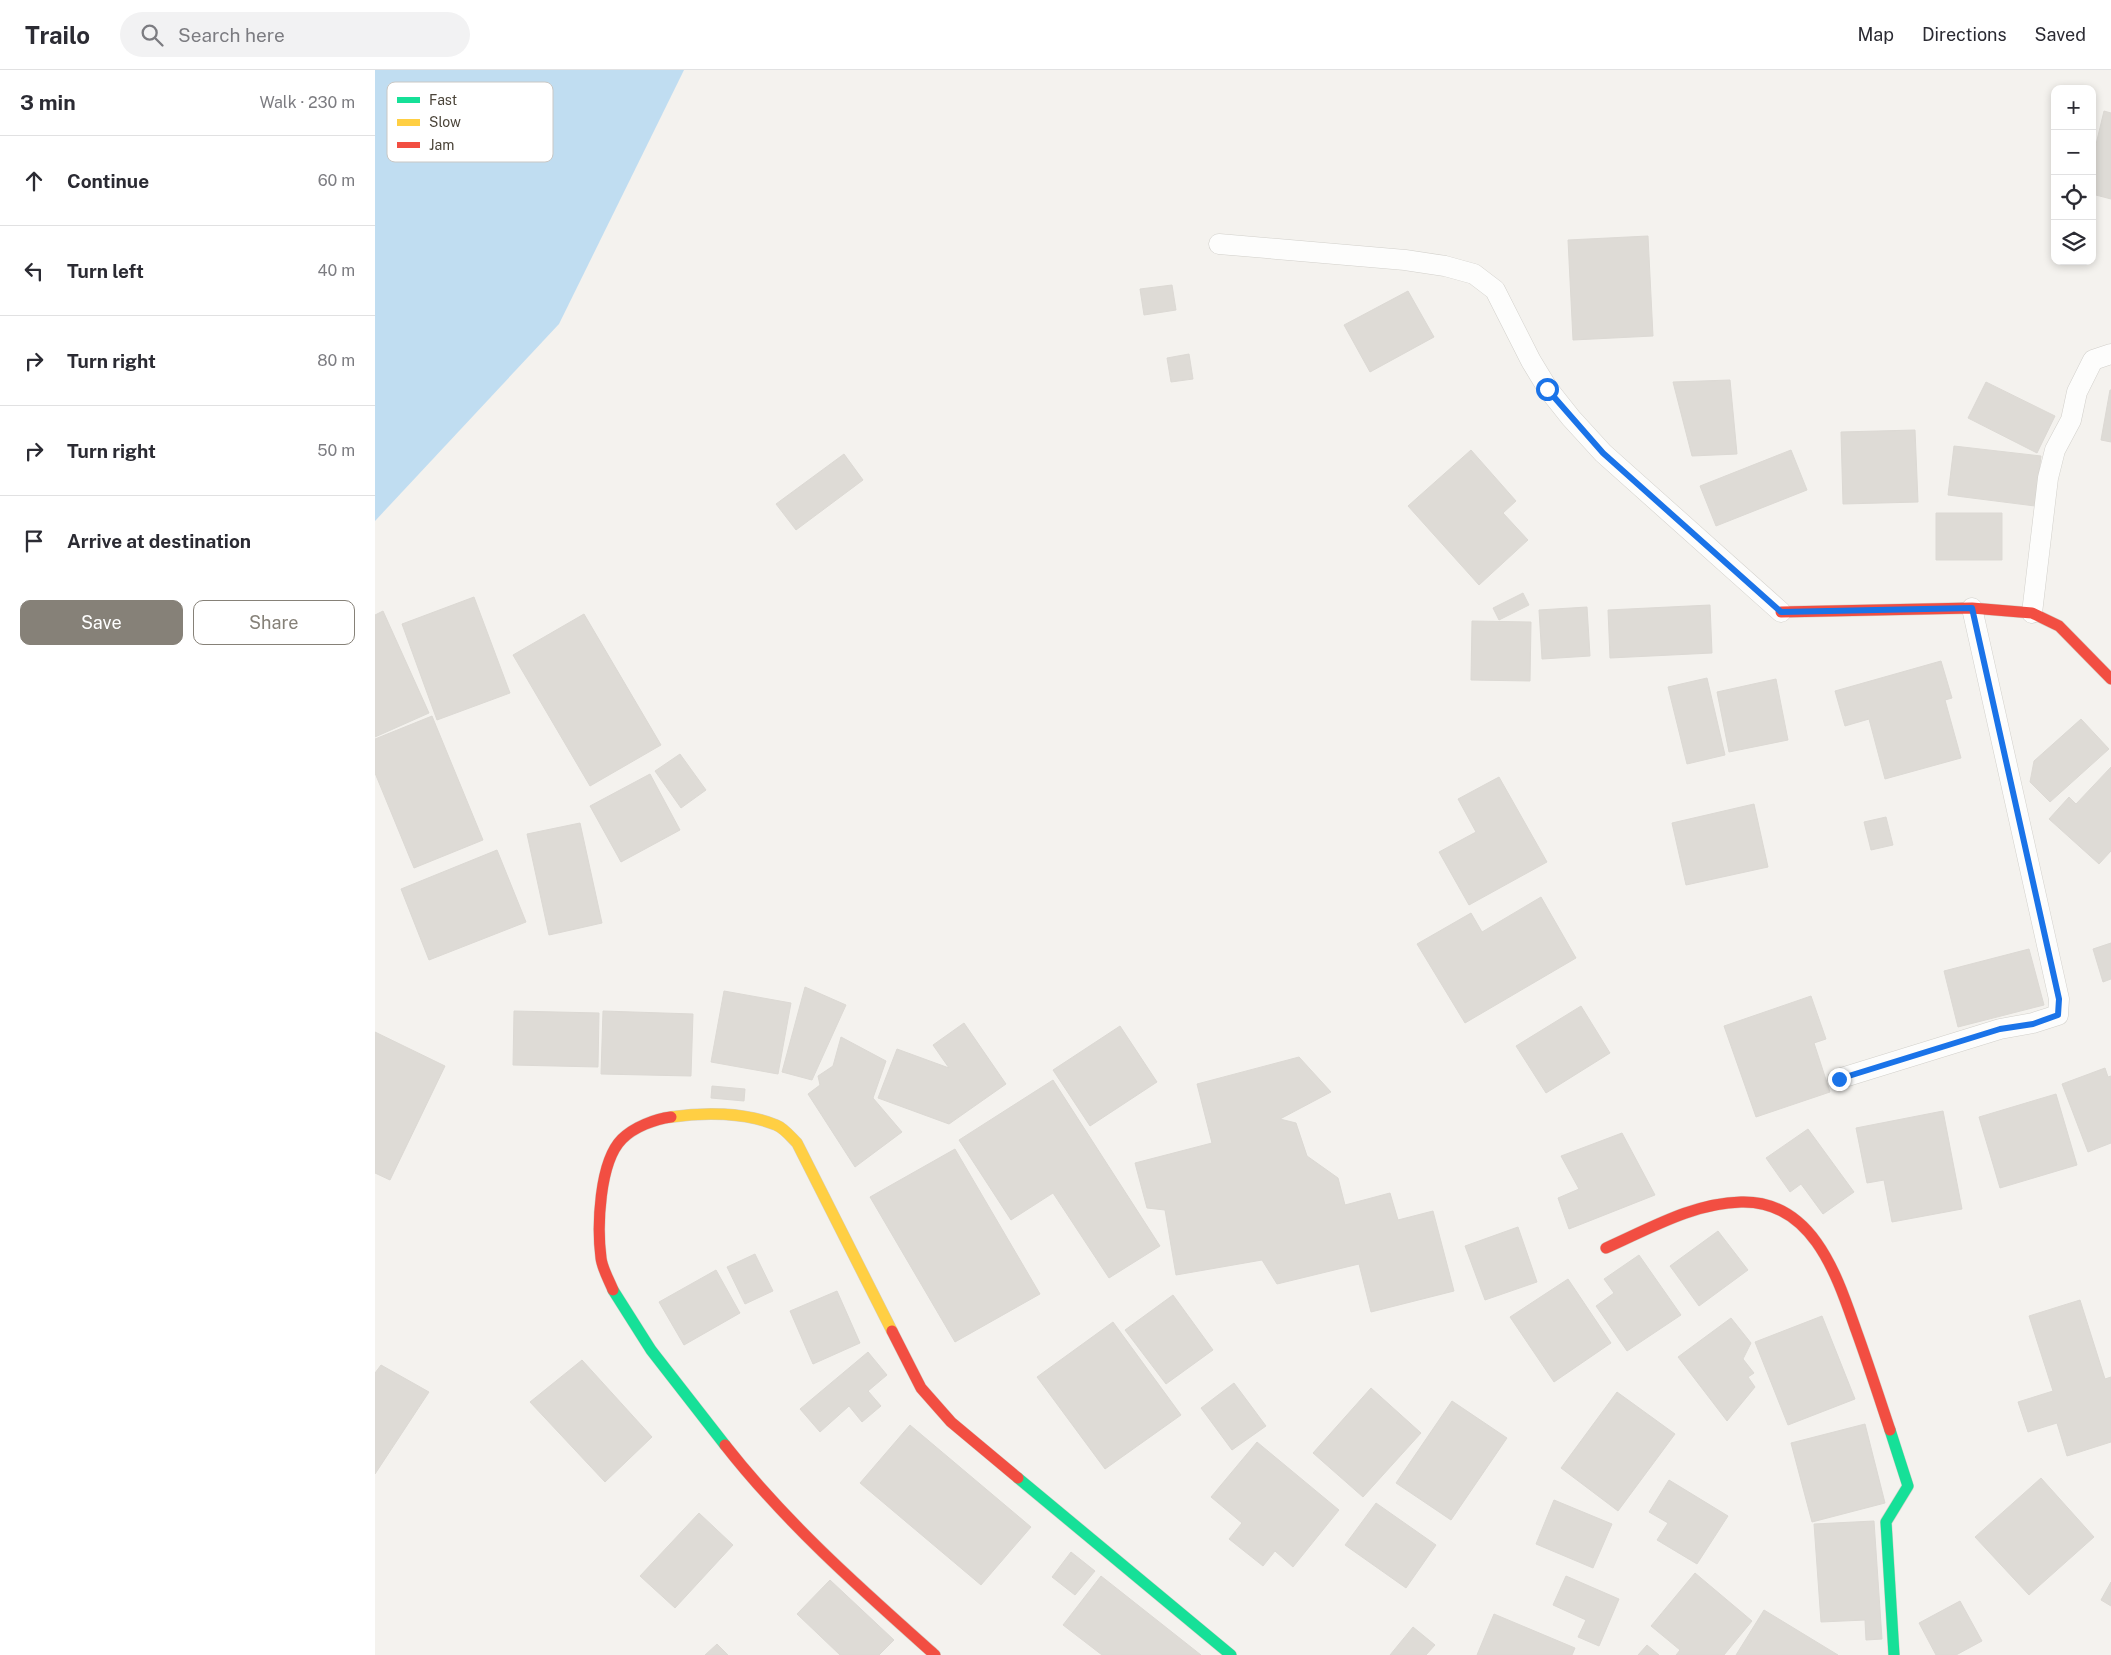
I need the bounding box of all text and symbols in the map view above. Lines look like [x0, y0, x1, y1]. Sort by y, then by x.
search box [120, 12, 470, 57]
text: Trailo [25, 21, 90, 49]
icon: search [138, 21, 166, 49]
text: Search here [178, 24, 285, 46]
text: Map [1857, 24, 1894, 45]
text: Directions [1922, 24, 2007, 45]
text: Saved [2035, 24, 2086, 45]
legend [387, 82, 553, 162]
map controls [2051, 85, 2096, 265]
button: + [2051, 85, 2096, 130]
text: 3 min [20, 90, 76, 115]
text: Fast [429, 92, 457, 108]
text: Walk · 230 m [259, 93, 355, 112]
text: Slow [429, 114, 461, 130]
button: − [2051, 130, 2096, 175]
text: Jam [429, 137, 454, 153]
icon: ahead [20, 167, 48, 195]
text: Continue [67, 170, 149, 192]
text: 60 m [318, 171, 355, 190]
button: locate [2051, 175, 2096, 220]
button: layers [2051, 220, 2096, 265]
icon: left [20, 257, 48, 285]
text: Turn left [67, 260, 144, 282]
text: 40 m [317, 261, 355, 280]
icon: right [20, 347, 48, 375]
text: Turn right [67, 350, 156, 372]
text: 80 m [317, 351, 355, 370]
route start [1536, 378, 1559, 401]
icon: right [20, 437, 48, 465]
text: Turn right [67, 440, 156, 462]
text: 50 m [317, 441, 355, 460]
icon: arrive [20, 527, 48, 555]
text: Arrive at destination [67, 530, 251, 552]
button: Save [20, 600, 183, 645]
button: Share [193, 600, 355, 645]
route end [1828, 1068, 1851, 1091]

